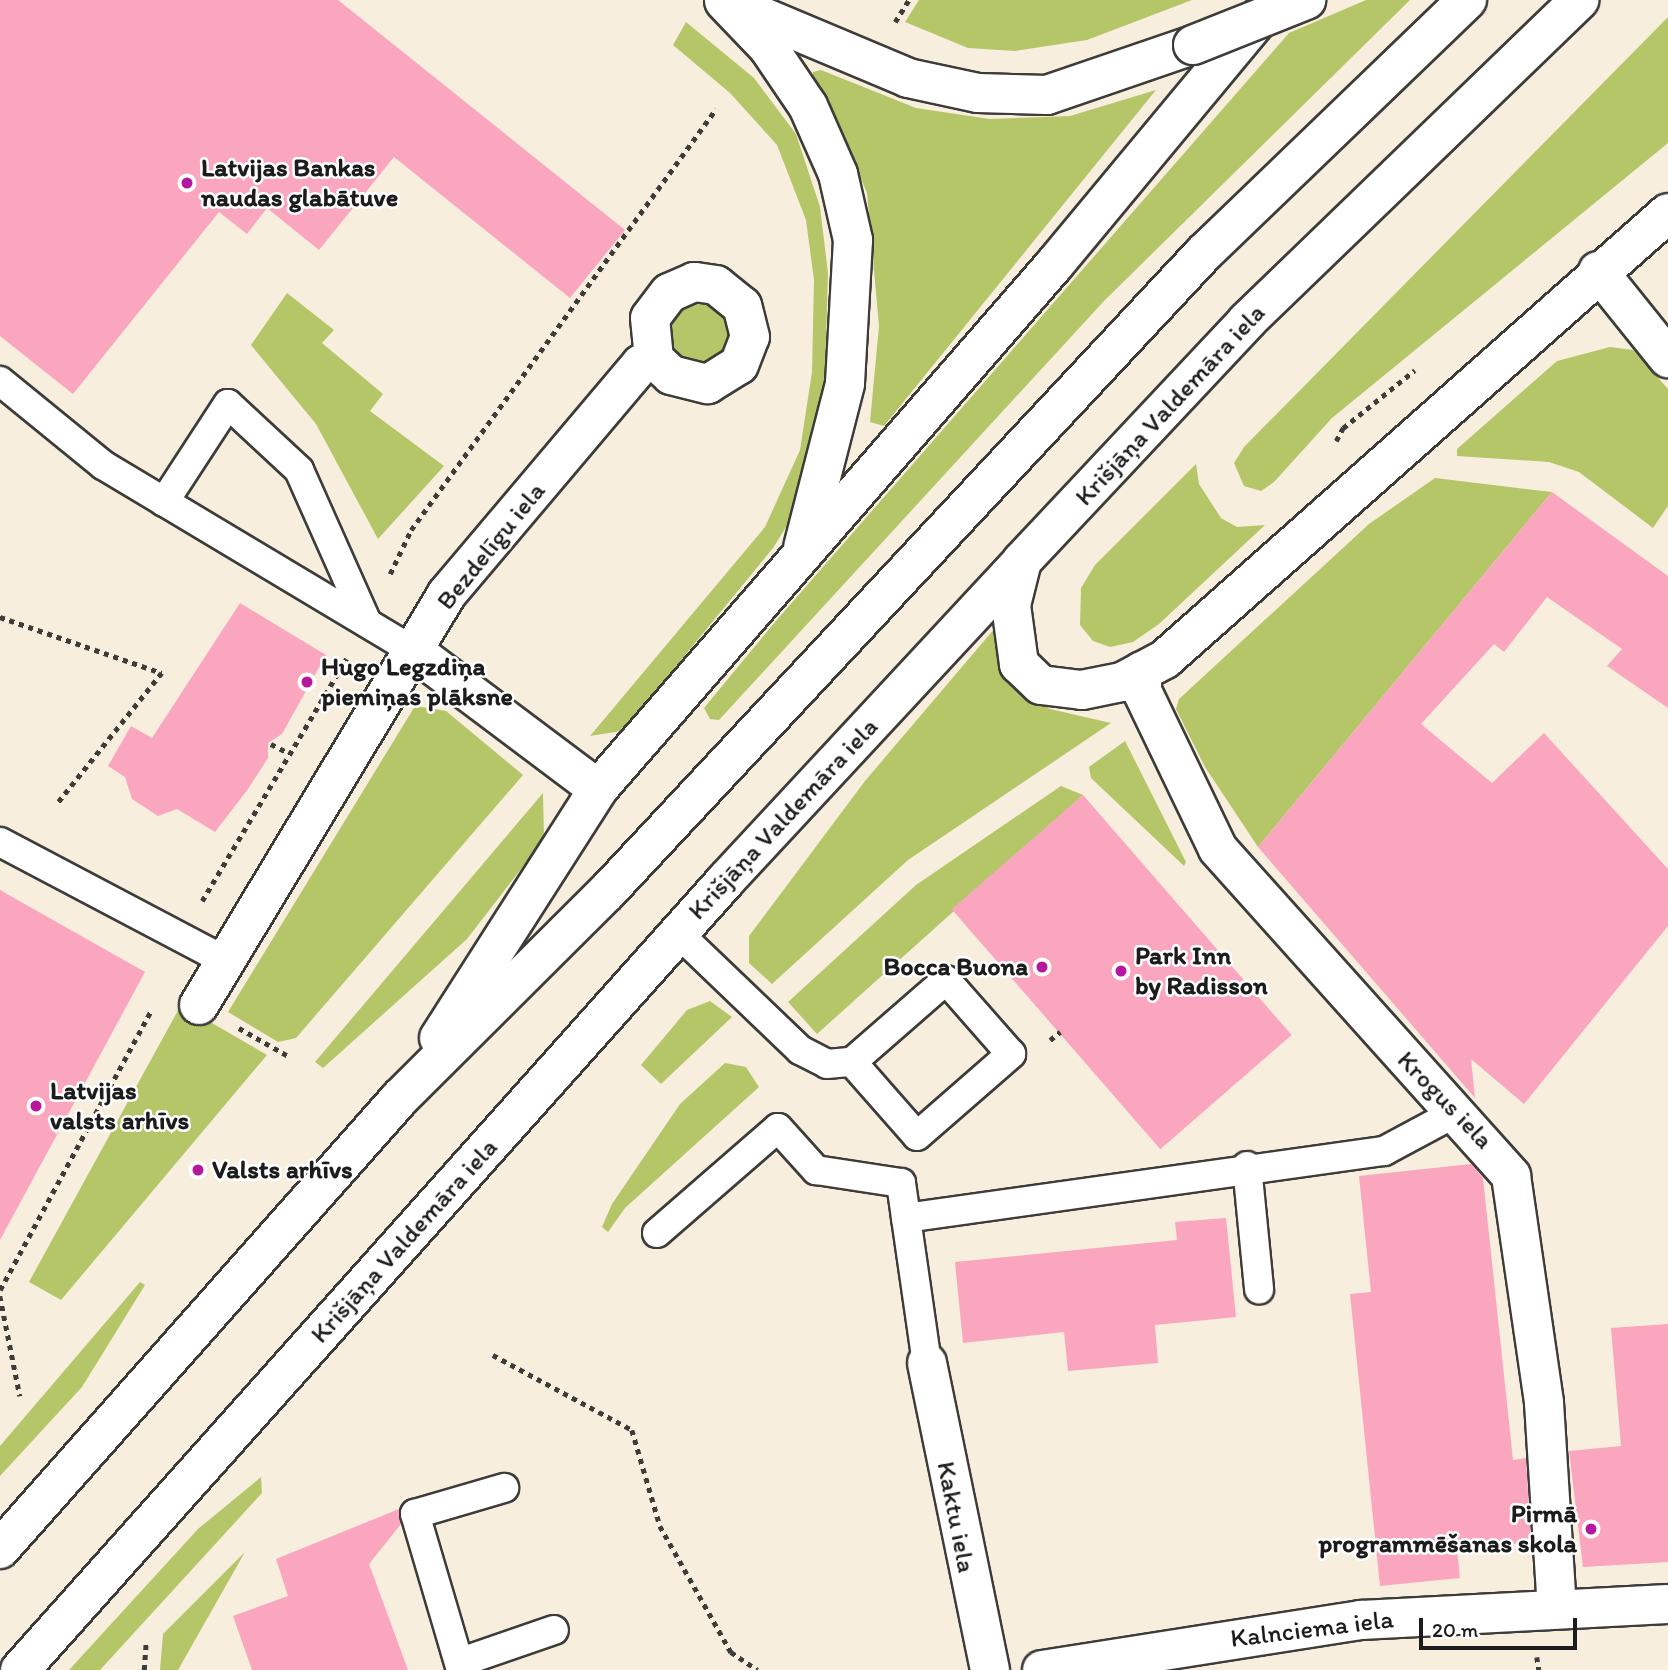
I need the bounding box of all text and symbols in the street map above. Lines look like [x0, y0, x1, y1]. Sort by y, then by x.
place label: Latvijas Bankas naudas glabātuve [201, 152, 398, 214]
marker: Latvijas Bankas naudas glabātuve [179, 175, 195, 191]
street label: Krišjāņa Valdemāra iela [1068, 298, 1272, 512]
street label: Bezdelīgu iela [430, 476, 552, 616]
place label: Hugo Legzdiņa piemiņas plāksne [321, 651, 513, 712]
marker: Hugo Legzdiņa piemiņas plāksne [299, 674, 315, 690]
street label: Krišjāņa Valdemāra iela [681, 712, 885, 926]
place label: Park Inn by Radisson [1135, 940, 1268, 1002]
place label: Bocca Buona [883, 951, 1028, 983]
marker: Bocca Buona [1034, 959, 1050, 975]
marker: Park Inn by Radisson [1113, 963, 1129, 979]
street label: Krogus iela [1390, 1044, 1500, 1156]
place label: Latvijas valsts arhīvs [50, 1075, 189, 1136]
marker: Latvijas valsts arhīvs [28, 1098, 44, 1114]
street label: Krišjāņa Valdemāra iela [304, 1132, 504, 1350]
place label: Valsts arhīvs [212, 1154, 353, 1186]
marker: Valsts arhīvs [190, 1162, 206, 1178]
street label: Kaktu iela [930, 1458, 982, 1576]
place label: Pirmā programmēšanas skola [1319, 1498, 1577, 1560]
marker: Pirmā programmēšanas skola [1583, 1521, 1599, 1537]
street label: Kalnciema iela [1229, 1604, 1395, 1654]
scale bar [1423, 1604, 1580, 1648]
text: 20 m [1432, 1617, 1478, 1642]

